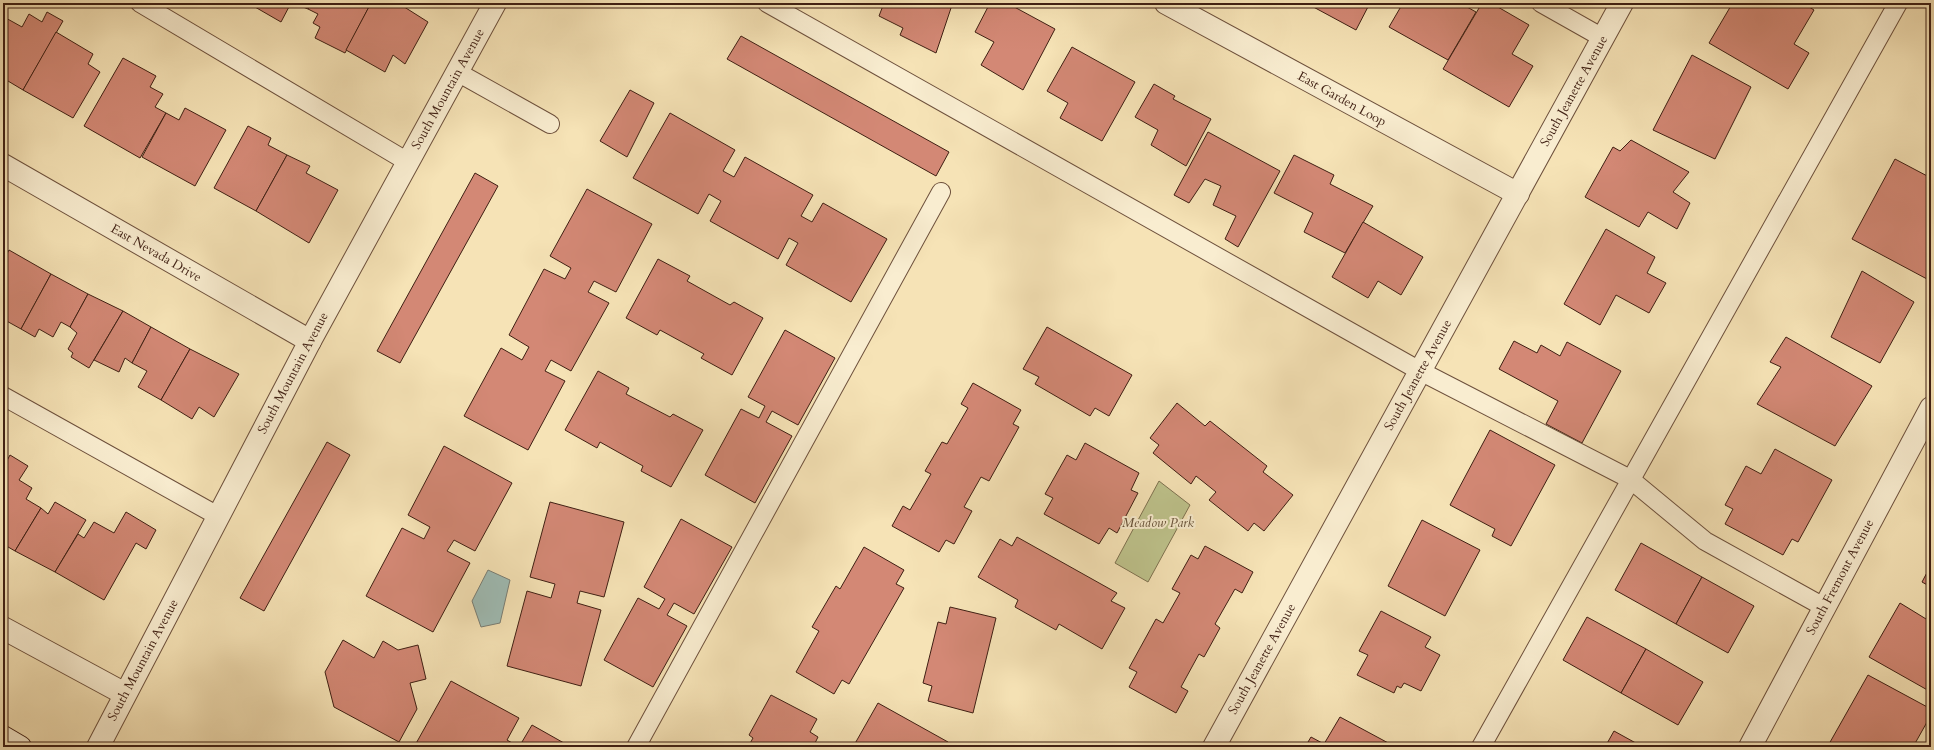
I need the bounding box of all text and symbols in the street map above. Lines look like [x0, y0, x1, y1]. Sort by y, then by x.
street label: South Mountain Avenue [407, 25, 489, 153]
street label: South Jeanette Avenue [1536, 32, 1612, 150]
street label: East Garden Loop [1294, 67, 1390, 131]
street label: East Nevada Drive [107, 220, 205, 286]
street label: South Mountain Avenue [253, 309, 333, 437]
street label: South Jeanette Avenue [1380, 316, 1456, 434]
park label: Meadow Park [1122, 514, 1195, 532]
street label: South Fremont Avenue [1802, 516, 1878, 638]
street label: South Mountain Avenue [103, 596, 183, 724]
street label: South Jeanette Avenue [1224, 600, 1300, 718]

